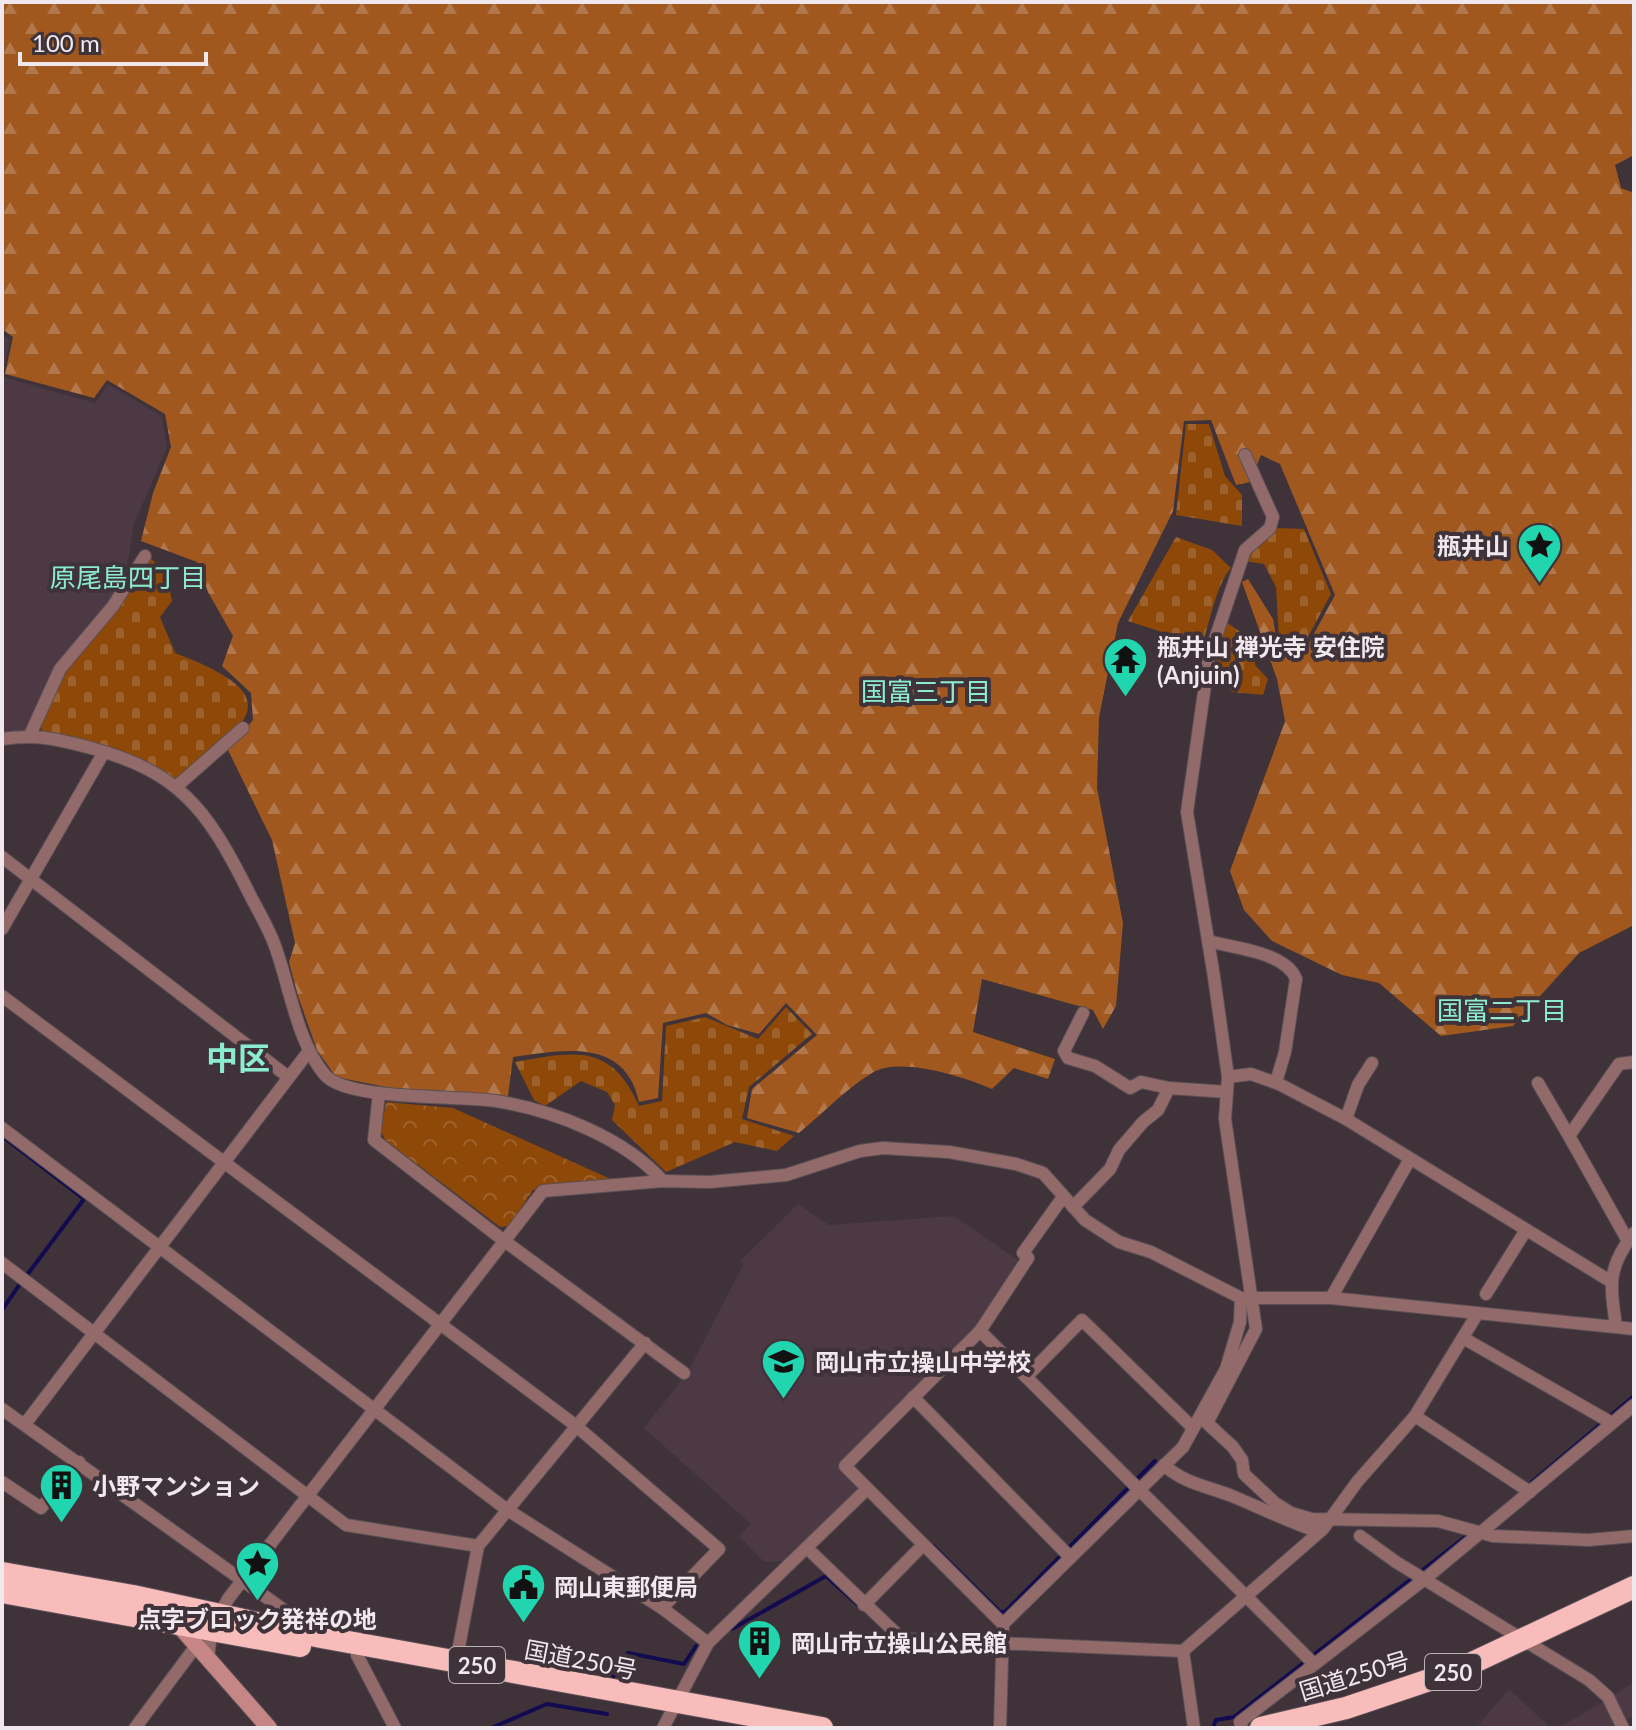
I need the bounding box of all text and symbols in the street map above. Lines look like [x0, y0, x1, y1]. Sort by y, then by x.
scale bar [20, 16, 206, 66]
text: 100 m [32, 28, 100, 57]
place icon: 瓶井山 [1516, 521, 1564, 584]
place label: 瓶井山 [1437, 531, 1509, 560]
district label: 原尾島四丁目 [50, 561, 206, 593]
place label: 瓶井山 禅光寺 安住院 (Anjuin) [1157, 632, 1385, 689]
temple icon: 瓶井山 禅光寺 安住院 (Anjuin) [1102, 636, 1150, 699]
district label: 国富三丁目 [861, 675, 991, 707]
district label: 国富二丁目 [1437, 994, 1567, 1026]
district label: 中区 [206, 1038, 270, 1077]
school or university icon: 岡山市立操山中学校 [760, 1337, 808, 1400]
place label: 岡山市立操山中学校 [815, 1347, 1031, 1376]
building icon: 小野マンション [37, 1461, 85, 1524]
place label: 小野マンション [92, 1471, 260, 1500]
place icon: 点字ブロック発祥の地 [233, 1540, 281, 1603]
public building icon: 岡山東郵便局 [499, 1562, 547, 1625]
place label: 岡山東郵便局 [554, 1572, 698, 1601]
place label: 点字ブロック発祥の地 [137, 1604, 377, 1633]
building icon: 岡山市立操山公民館 [736, 1618, 784, 1681]
place label: 岡山市立操山公民館 [791, 1628, 1007, 1657]
street label: 国道250号 [522, 1634, 640, 1684]
street label: 国道250号 [1295, 1645, 1413, 1705]
road number: 250 [449, 1647, 505, 1683]
road number: 250 [1425, 1654, 1481, 1690]

